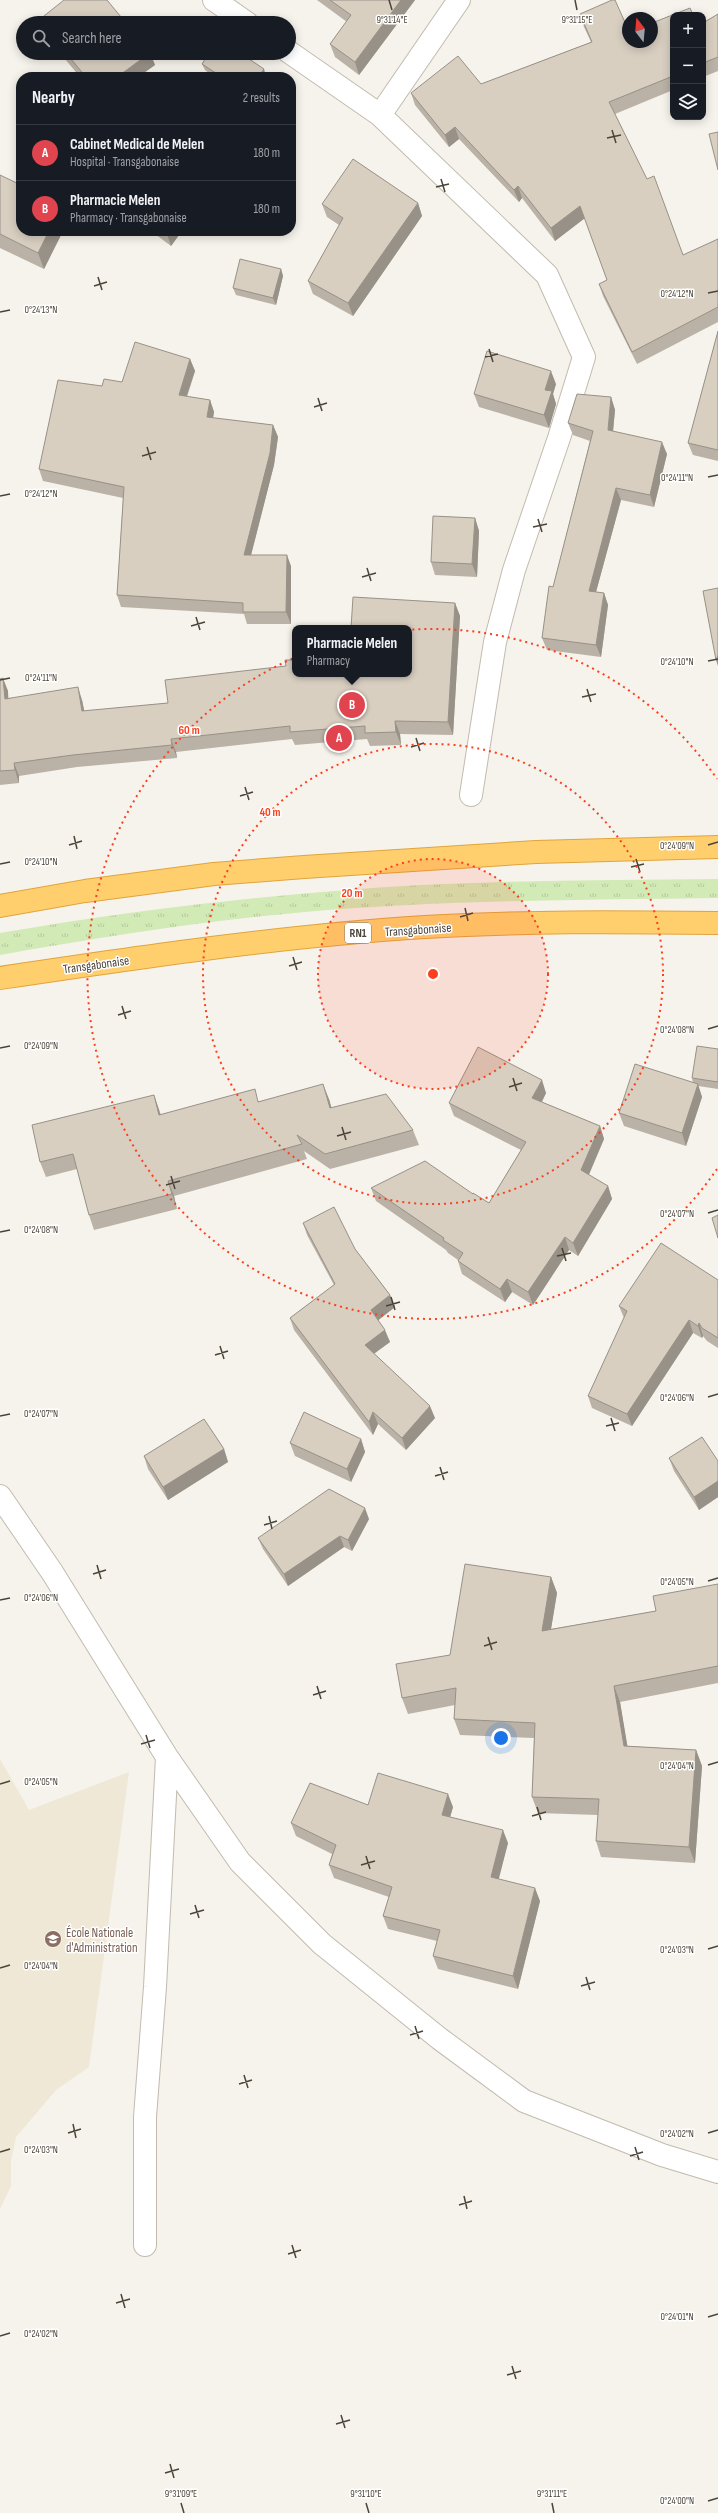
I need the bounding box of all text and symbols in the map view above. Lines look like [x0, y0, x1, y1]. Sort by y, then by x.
north arrow [622, 12, 658, 48]
map controls [670, 12, 706, 120]
button: + [670, 12, 706, 48]
text: 9°31'14"E [376, 14, 408, 26]
text: 9°31'15"E [561, 14, 593, 26]
search box [16, 16, 296, 60]
icon: search [30, 27, 52, 49]
text: Search here [62, 29, 122, 48]
button: − [670, 48, 706, 84]
button: layers [670, 84, 706, 120]
text: Nearby [32, 88, 75, 108]
text: 2 results [243, 90, 280, 106]
text: Cabinet Medical de Melen [70, 135, 204, 154]
text: A [42, 145, 48, 161]
text: 180 m [254, 145, 280, 161]
text: Hospital · Transgabonaise [70, 154, 179, 170]
text: Pharmacie Melen [70, 191, 160, 210]
text: B [42, 201, 48, 217]
text: 180 m [254, 201, 280, 217]
text: Pharmacy · Transgabonaise [70, 210, 187, 226]
text: 0°24'12"N [661, 288, 694, 300]
text: 0°24'13"N [25, 304, 57, 316]
text: 0°24'11"N [661, 472, 693, 484]
text: 0°24'12"N [25, 488, 58, 500]
popup [292, 625, 412, 677]
text: Pharmacie Melen [307, 634, 397, 653]
text: Pharmacy [307, 653, 350, 669]
text: 0°24'10"N [660, 656, 694, 668]
text: 0°24'11"N [25, 672, 57, 684]
pin: B [339, 690, 365, 720]
text: 60 m [178, 723, 200, 738]
pin: A [326, 723, 352, 753]
text: 40 m [259, 805, 281, 820]
text: 0°24'09"N [660, 840, 694, 852]
text: 0°24'10"N [24, 856, 58, 868]
text: 20 m [342, 886, 362, 901]
street label: Transgabonaise [384, 920, 452, 940]
road number: RN1 [345, 923, 371, 943]
street label: Transgabonaise [62, 952, 130, 978]
centre of rings [426, 967, 440, 981]
text: 0°24'08"N [660, 1024, 694, 1036]
text: 0°24'09"N [24, 1040, 58, 1052]
text: 0°24'07"N [660, 1208, 694, 1220]
text: 0°24'08"N [24, 1224, 58, 1236]
text: 0°24'06"N [660, 1392, 694, 1404]
text: 0°24'07"N [24, 1408, 58, 1420]
text: 0°24'05"N [660, 1576, 694, 1588]
text: 0°24'06"N [24, 1592, 58, 1604]
your location [491, 1728, 511, 1748]
text: 0°24'04"N [660, 1760, 694, 1772]
text: 0°24'05"N [24, 1776, 58, 1788]
place label: École Nationale d'Administration [66, 1925, 138, 1956]
school or university icon: École Nationale d'Administration [43, 1929, 63, 1949]
text: 0°24'03"N [660, 1944, 694, 1956]
text: 0°24'04"N [24, 1960, 58, 1972]
text: 0°24'02"N [660, 2128, 694, 2140]
text: 0°24'03"N [24, 2144, 58, 2156]
text: 0°24'01"N [660, 2311, 694, 2323]
text: 0°24'02"N [24, 2328, 58, 2340]
text: 9°31'09"E [165, 2488, 197, 2500]
text: 9°31'10"E [350, 2488, 382, 2500]
text: 9°31'11"E [537, 2488, 567, 2500]
text: 0°24'00"N [660, 2495, 694, 2507]

